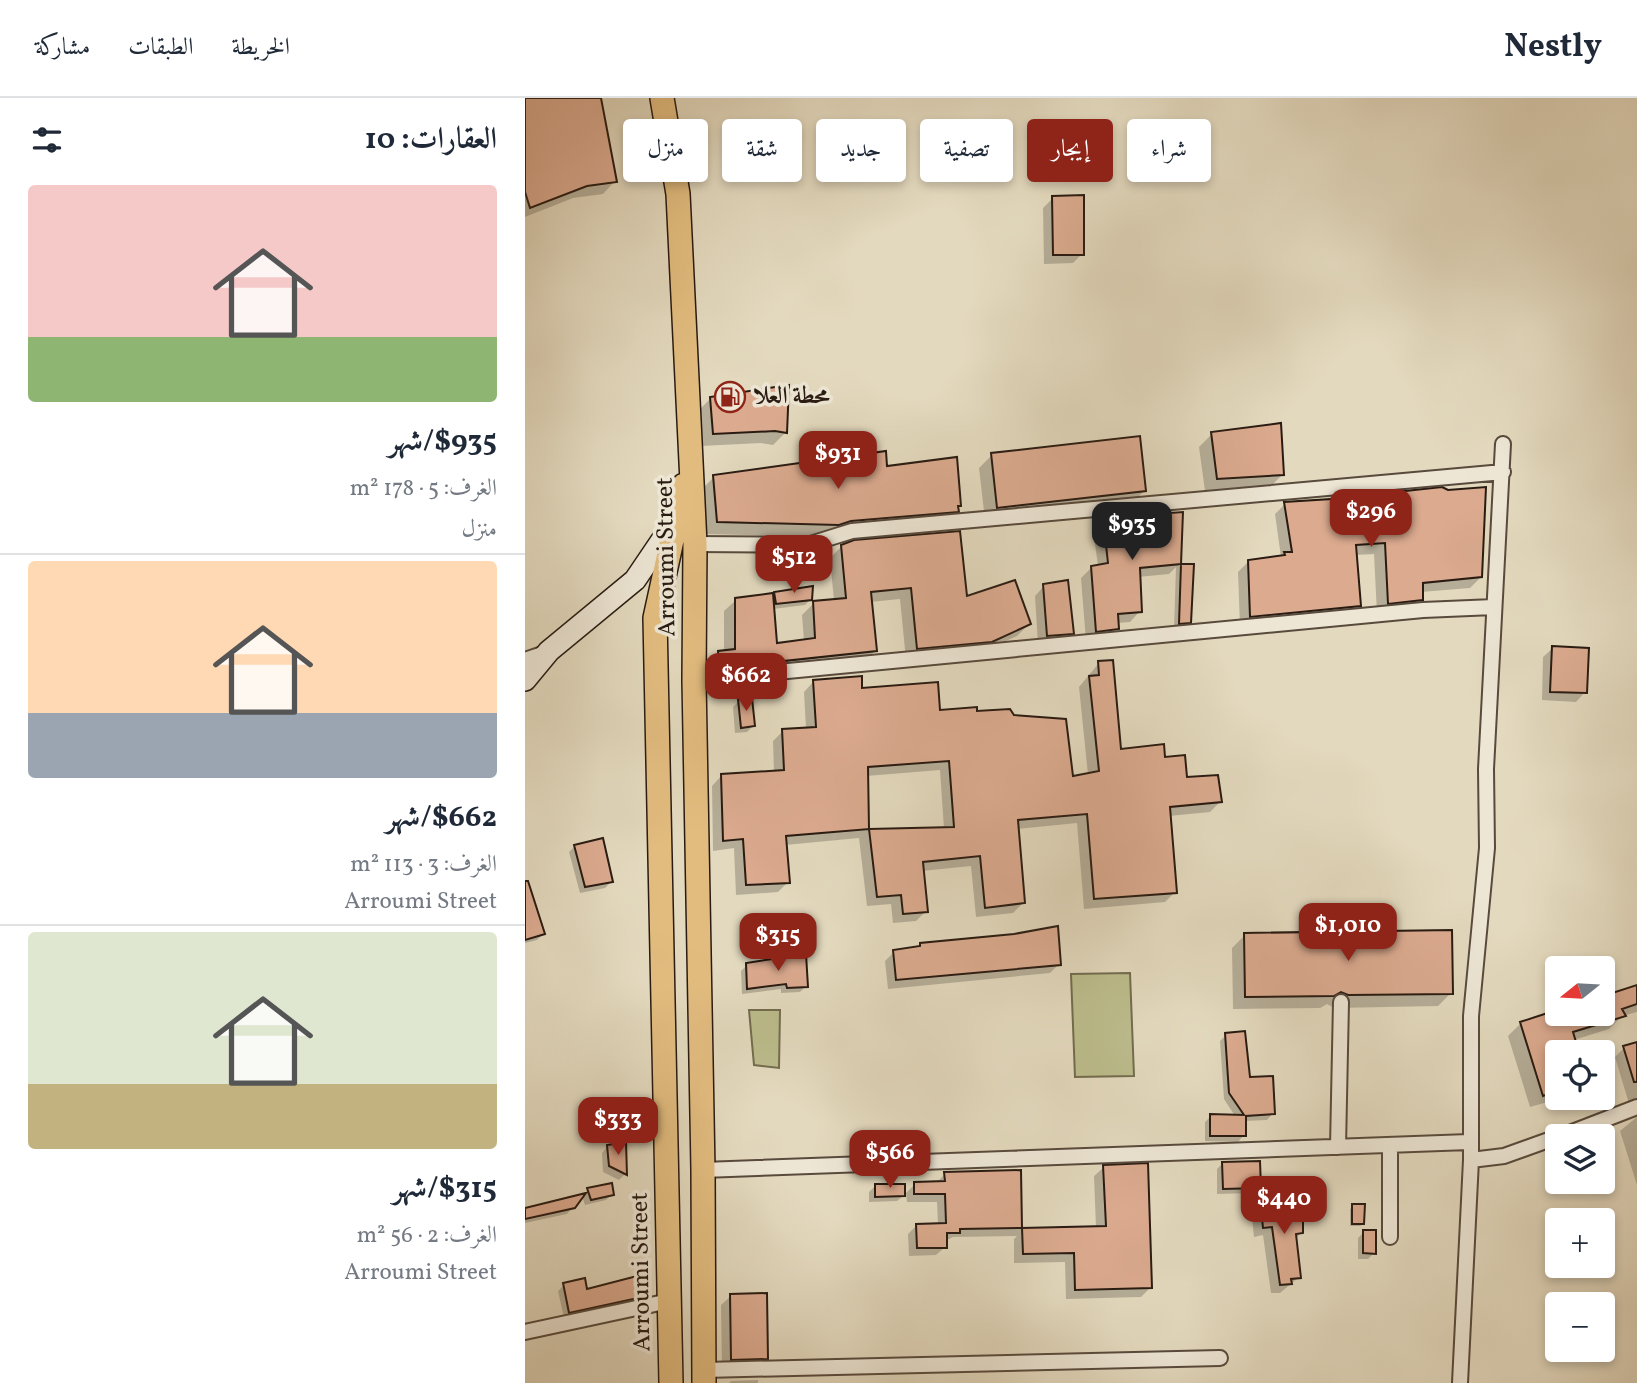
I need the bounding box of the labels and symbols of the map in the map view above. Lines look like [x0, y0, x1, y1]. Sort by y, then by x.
fuel station icon: محطة العلا [713, 380, 747, 414]
place label: محطة العلا [753, 380, 830, 414]
pin: $931 [797, 432, 879, 491]
street label: Arroumi Street [649, 477, 685, 637]
pin: $296 [1330, 490, 1412, 549]
pin: $935 [1091, 503, 1173, 562]
pin: $512 [753, 536, 835, 595]
pin: $662 [705, 654, 787, 713]
pin: $1,010 [1291, 904, 1405, 963]
pin: $315 [737, 914, 819, 973]
north arrow [1545, 956, 1615, 1026]
pin: $333 [577, 1098, 659, 1157]
pin: $566 [849, 1130, 931, 1190]
pin: $440 [1243, 1176, 1325, 1236]
street label: Arroumi Street [624, 1192, 660, 1352]

